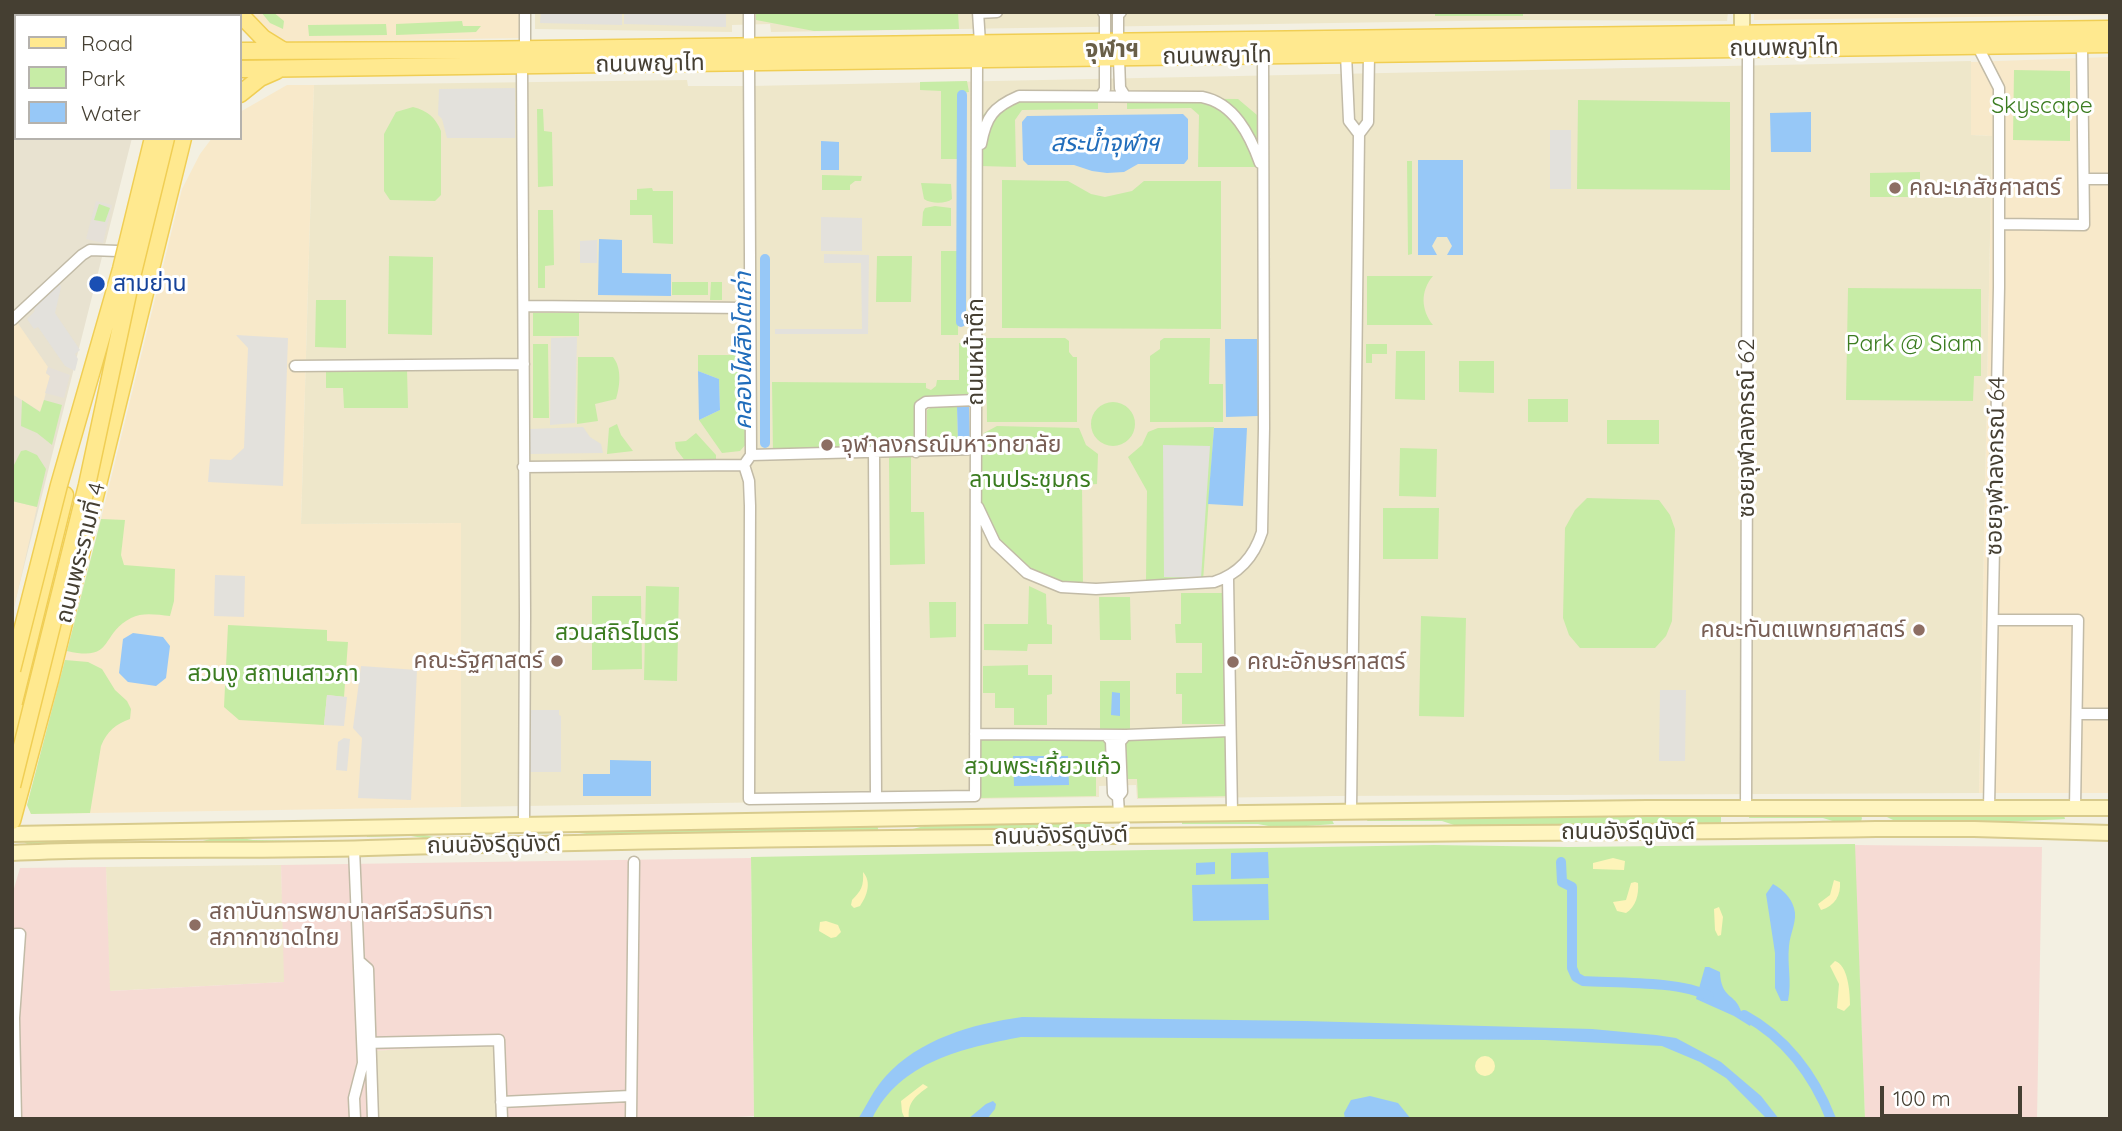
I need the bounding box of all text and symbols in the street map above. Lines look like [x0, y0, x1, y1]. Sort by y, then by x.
legend [14, 14, 242, 140]
text: Road [81, 30, 133, 56]
street label: ถนนพญาไท [1729, 33, 1839, 63]
district label: จุฬาฯ [1085, 36, 1139, 64]
street label: ถนนพญาไท [1162, 41, 1272, 71]
street label: ถนนพญาไท [595, 49, 705, 79]
text: Park [81, 65, 125, 91]
park label: Skyscape [1991, 92, 2093, 120]
text: Water [81, 100, 141, 126]
water label: สระน้ำจุฬาฯ [1050, 130, 1160, 158]
place label: คณะเภสัชศาสตร์ [1909, 174, 2061, 202]
marker: คณะเภสัชศาสตร์ [1887, 180, 1903, 196]
place label: สามย่าน [113, 270, 187, 298]
water label: คลองไผ่สิงโตเก่า [730, 272, 758, 430]
marker: สามย่าน [87, 274, 107, 294]
street label: ถนนหน้าตึก [962, 298, 990, 406]
park label: Park @ Siam [1846, 330, 1982, 358]
street label: ซอยจุฬาลงกรณ์ 62 [1733, 338, 1761, 518]
street label: ซอยจุฬาลงกรณ์ 64 [1981, 376, 2011, 556]
place label: จุฬาลงกรณ์มหาวิทยาลัย [841, 431, 1061, 459]
marker: จุฬาลงกรณ์มหาวิทยาลัย [819, 437, 835, 453]
park label: ลานประชุมกร [969, 466, 1091, 494]
street label: ถนนพระรามที่ 4 [50, 480, 112, 626]
place label: คณะทันตแพทยศาสตร์ [1700, 616, 1905, 644]
park label: สวนสถิรไมตรี [555, 619, 679, 647]
marker: คณะทันตแพทยศาสตร์ [1911, 622, 1927, 638]
place label: คณะรัฐศาสตร์ [414, 647, 543, 675]
place label: คณะอักษรศาสตร์ [1247, 648, 1406, 676]
marker: คณะรัฐศาสตร์ [549, 653, 565, 669]
marker: คณะอักษรศาสตร์ [1225, 654, 1241, 670]
park label: สวนงู สถานเสาวภา [187, 660, 359, 688]
park label: สวนพระเกี้ยวแก้ว [964, 753, 1122, 781]
street label: ถนนอังรีดูนังต์ [1561, 818, 1695, 846]
street label: ถนนอังรีดูนังต์ [994, 821, 1128, 851]
street label: ถนนอังรีดูนังต์ [427, 830, 561, 860]
place label: สถาบันการพยาบาลศรีสวรินทิรา สภากาชาดไทย [209, 898, 493, 952]
marker: สถาบันการพยาบาลศรีสวรินทิรา สภากาชาดไทย [187, 917, 203, 933]
scale bar [1884, 1072, 2026, 1116]
text: 100 m [1893, 1085, 1951, 1111]

